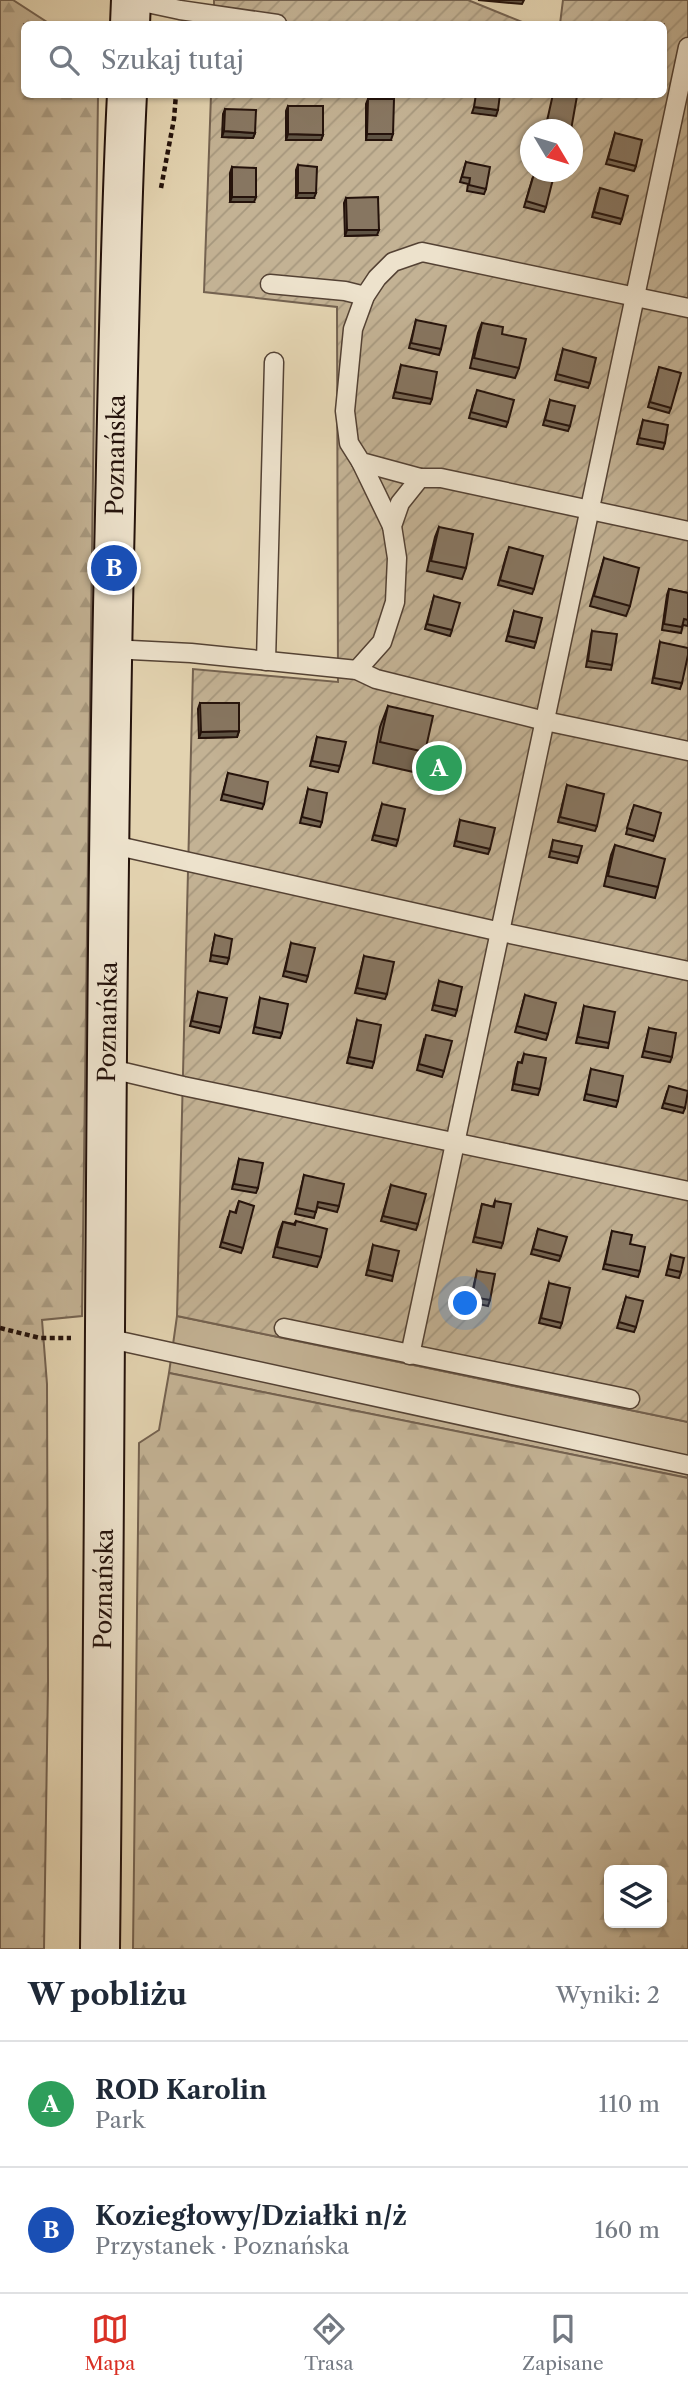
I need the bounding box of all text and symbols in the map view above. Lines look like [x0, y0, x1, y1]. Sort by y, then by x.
search box [21, 21, 667, 98]
icon: search [45, 41, 83, 79]
text: Szukaj tutaj [101, 44, 244, 76]
north arrow [520, 119, 583, 182]
street label: Poznańska [100, 394, 131, 516]
pin: B [91, 542, 137, 594]
pin: A [416, 742, 462, 794]
street label: Poznańska [92, 961, 123, 1083]
your location [448, 1286, 482, 1320]
street label: Poznańska [88, 1528, 119, 1650]
map controls [604, 1865, 667, 1928]
button: layers [604, 1865, 667, 1928]
text: W pobliżu [28, 1976, 187, 2013]
text: Wyniki: 2 [556, 1981, 660, 2009]
text: ROD Karolin [95, 2074, 267, 2106]
text: A [42, 2090, 60, 2118]
text: 110 m [599, 2090, 660, 2118]
text: Park [95, 2106, 145, 2134]
text: Koziegłowy/Działki n/ż [95, 2200, 407, 2232]
text: B [42, 2216, 60, 2244]
text: 160 m [595, 2216, 660, 2244]
text: Przystanek · Poznańska [95, 2232, 349, 2260]
tab: Mapa [84, 2310, 135, 2375]
tab: Trasa [304, 2310, 353, 2375]
tab: Zapisane [522, 2310, 604, 2375]

